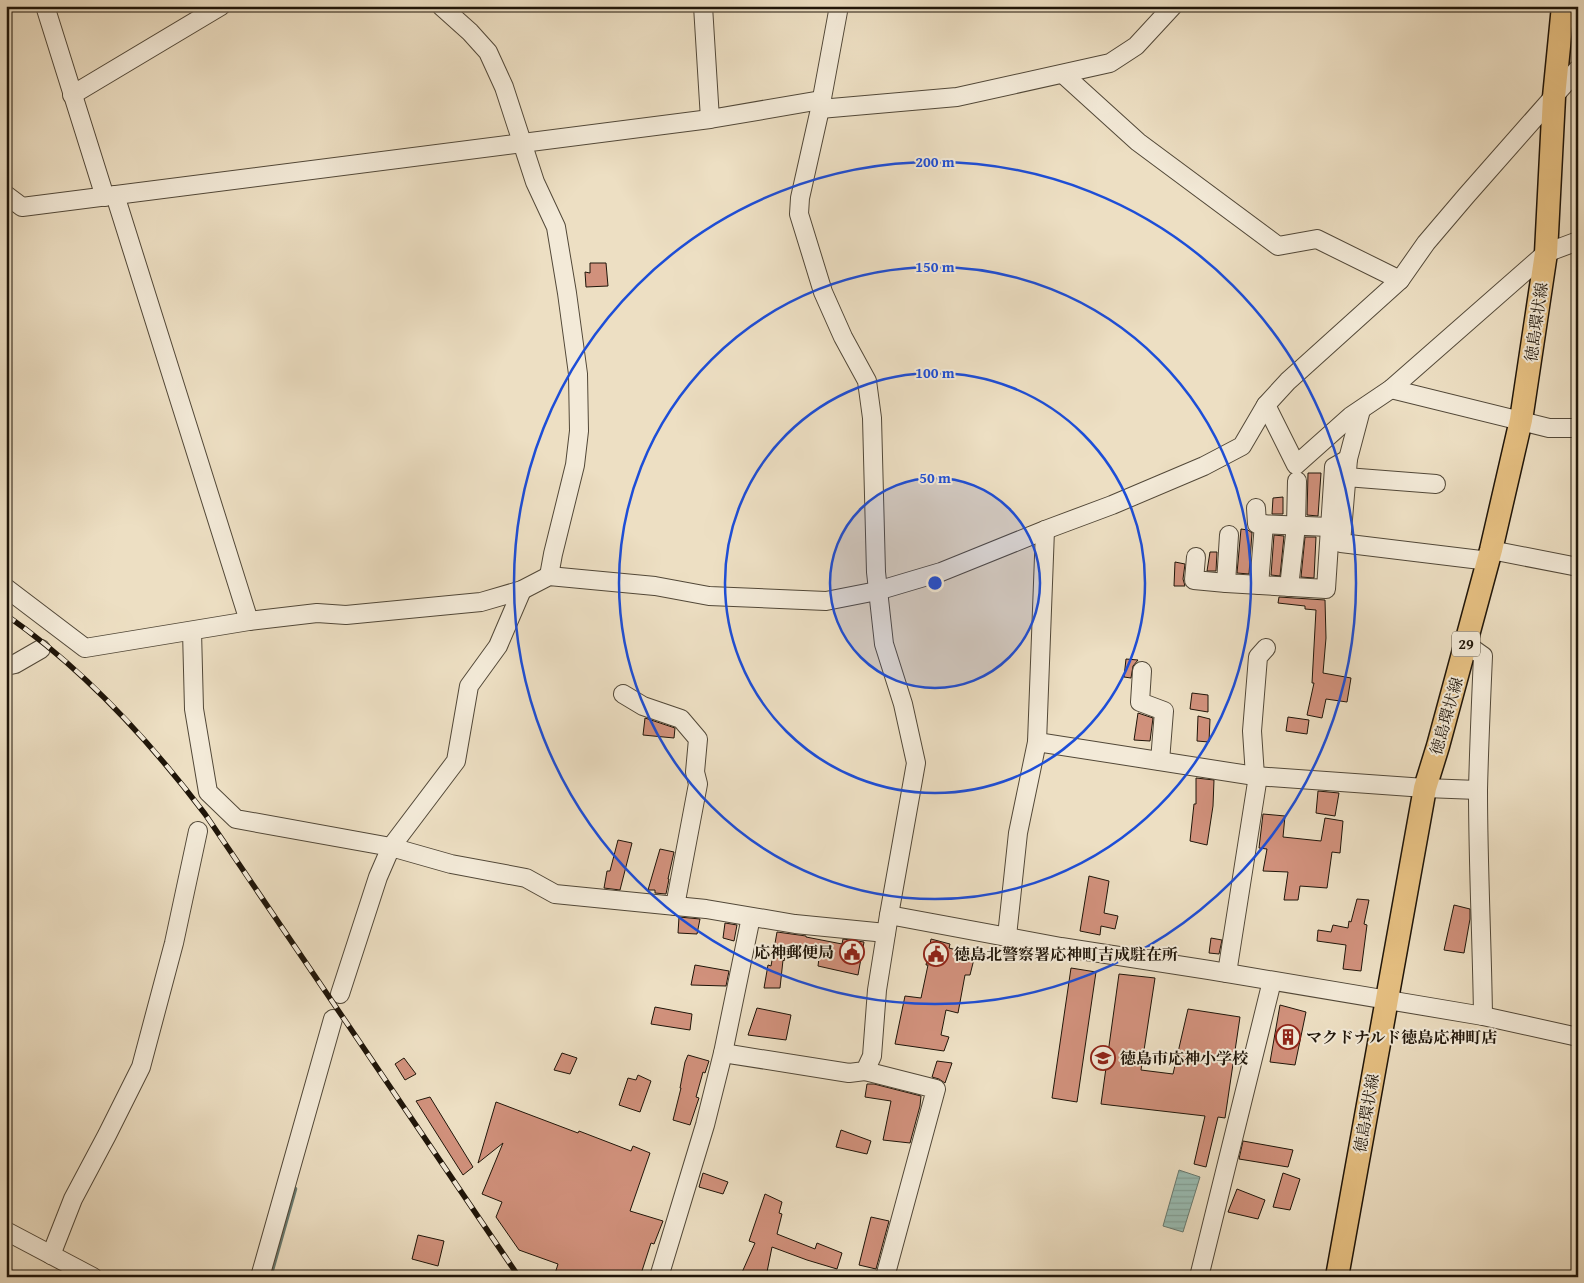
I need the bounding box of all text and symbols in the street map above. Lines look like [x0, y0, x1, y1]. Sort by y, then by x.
text: 200 m [915, 151, 955, 172]
text: 150 m [915, 256, 955, 277]
street label: 徳島環状線 [1519, 281, 1553, 363]
text: 100 m [915, 362, 955, 383]
text: 50 m [919, 467, 951, 488]
centre of rings [926, 574, 944, 592]
road number: 29 [1452, 632, 1480, 656]
street label: 徳島環状線 [1423, 674, 1469, 758]
public building icon: 応神郵便局 [839, 939, 865, 965]
place label: 応神郵便局 [754, 940, 834, 964]
public building icon: 徳島北警察署応神町吉成駐在所 [923, 941, 949, 967]
place label: 徳島北警察署応神町吉成駐在所 [954, 942, 1178, 966]
building icon: マクドナルド徳島応神町店 [1275, 1024, 1301, 1050]
place label: マクドナルド徳島応神町店 [1306, 1025, 1497, 1049]
school or university icon: 徳島市応神小学校 [1090, 1045, 1116, 1071]
place label: 徳島市応神小学校 [1120, 1046, 1249, 1070]
street label: 徳島環状線 [1347, 1072, 1385, 1154]

